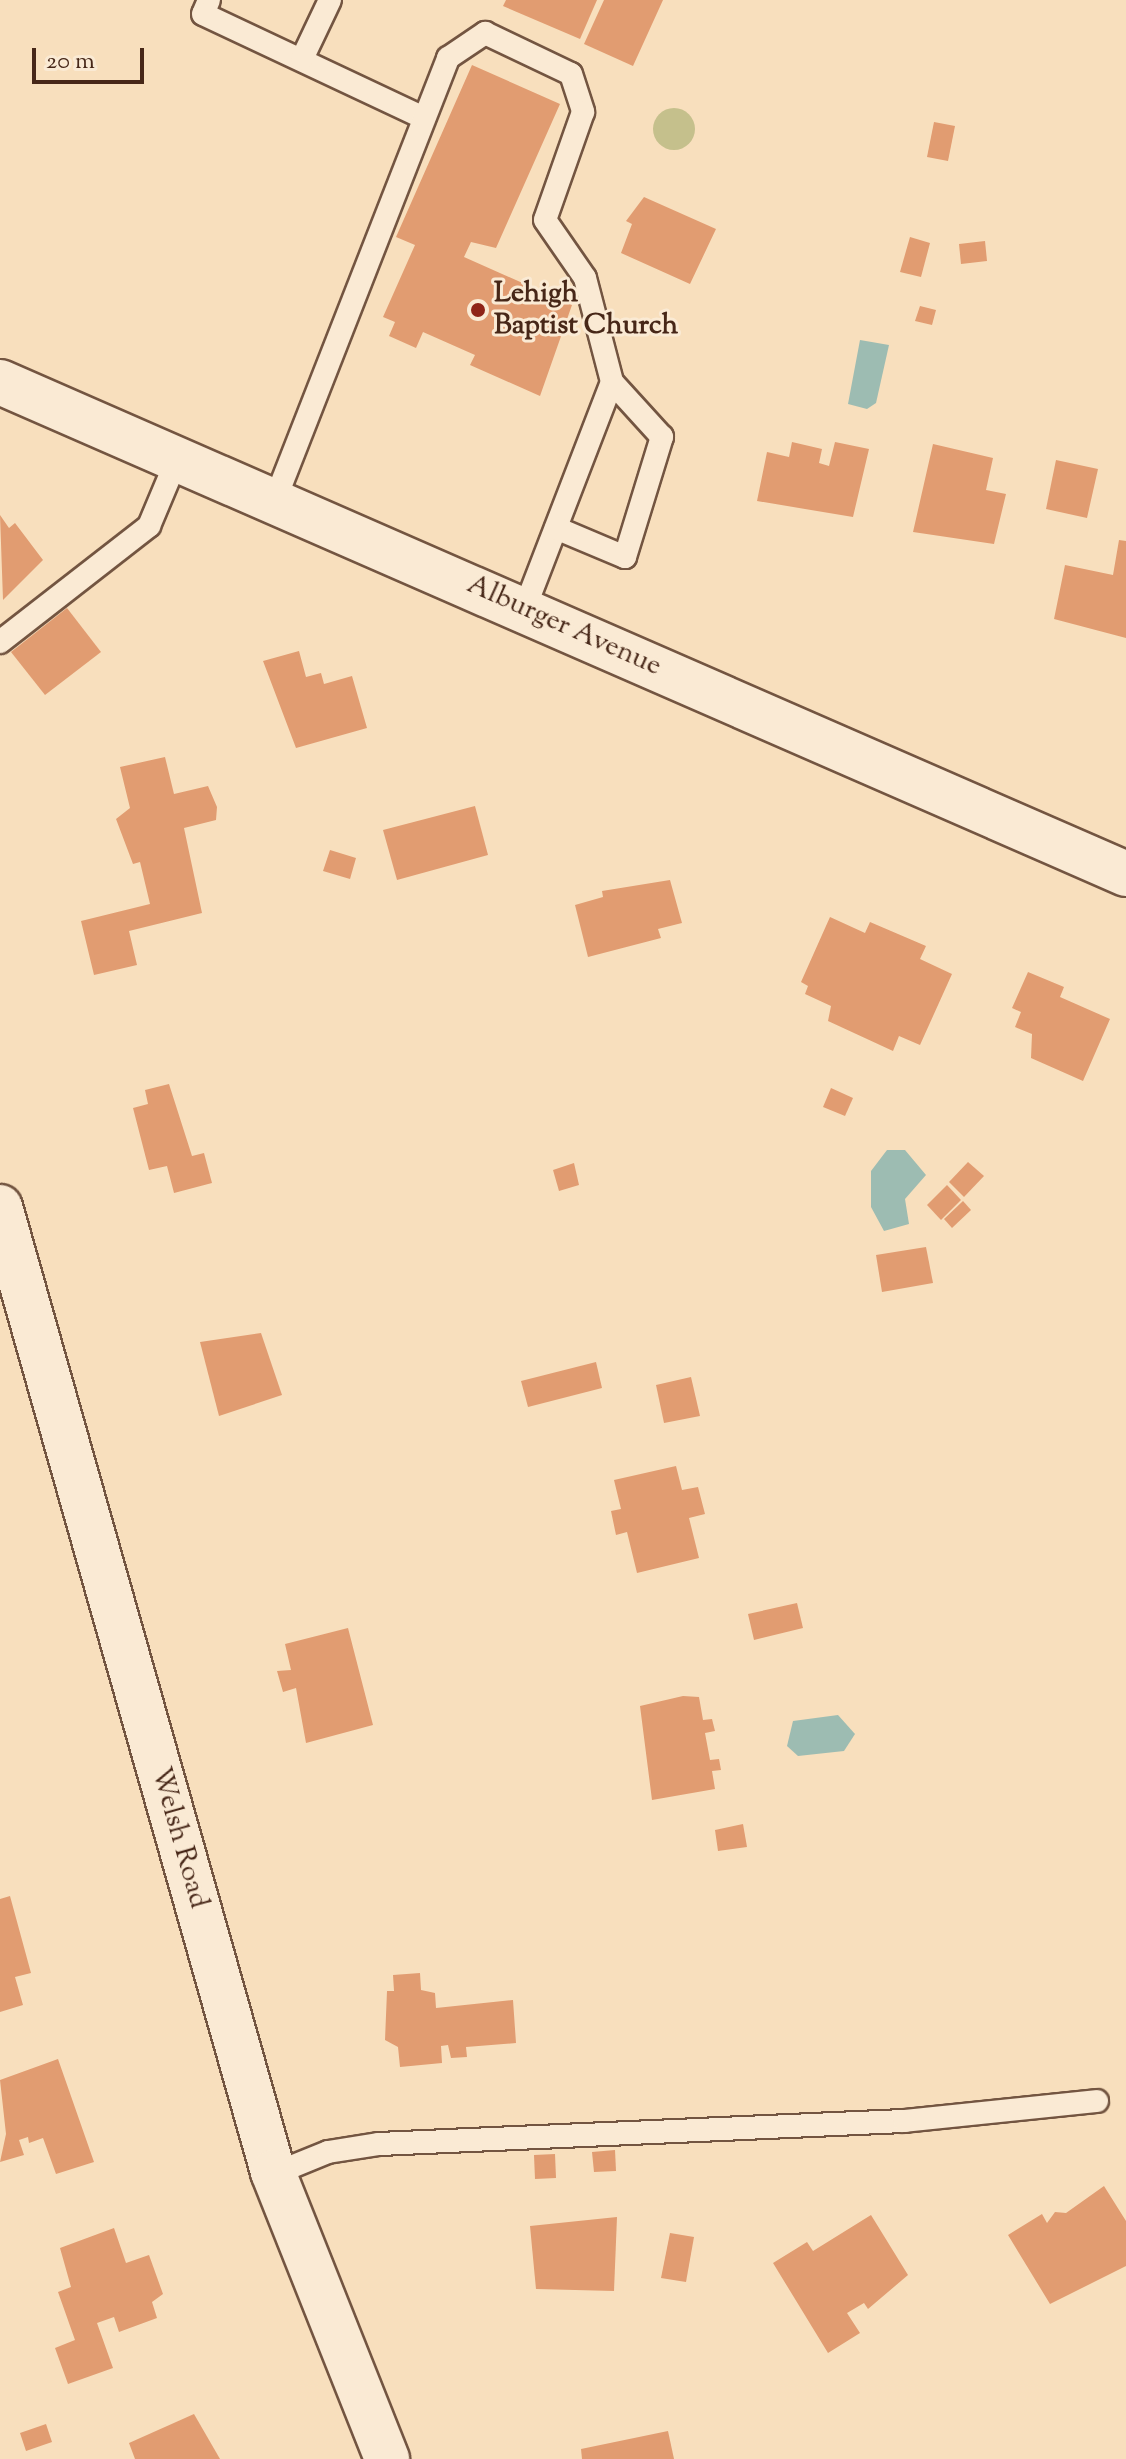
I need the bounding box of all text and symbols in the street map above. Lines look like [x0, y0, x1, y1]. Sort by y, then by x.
scale bar [36, 32, 148, 82]
text: 20 m [46, 45, 95, 79]
place label: Lehigh Baptist Church [494, 277, 678, 343]
marker: Lehigh Baptist Church [469, 301, 487, 319]
street label: Alburger Avenue [462, 568, 666, 684]
street label: Welsh Road [143, 1763, 215, 1913]

